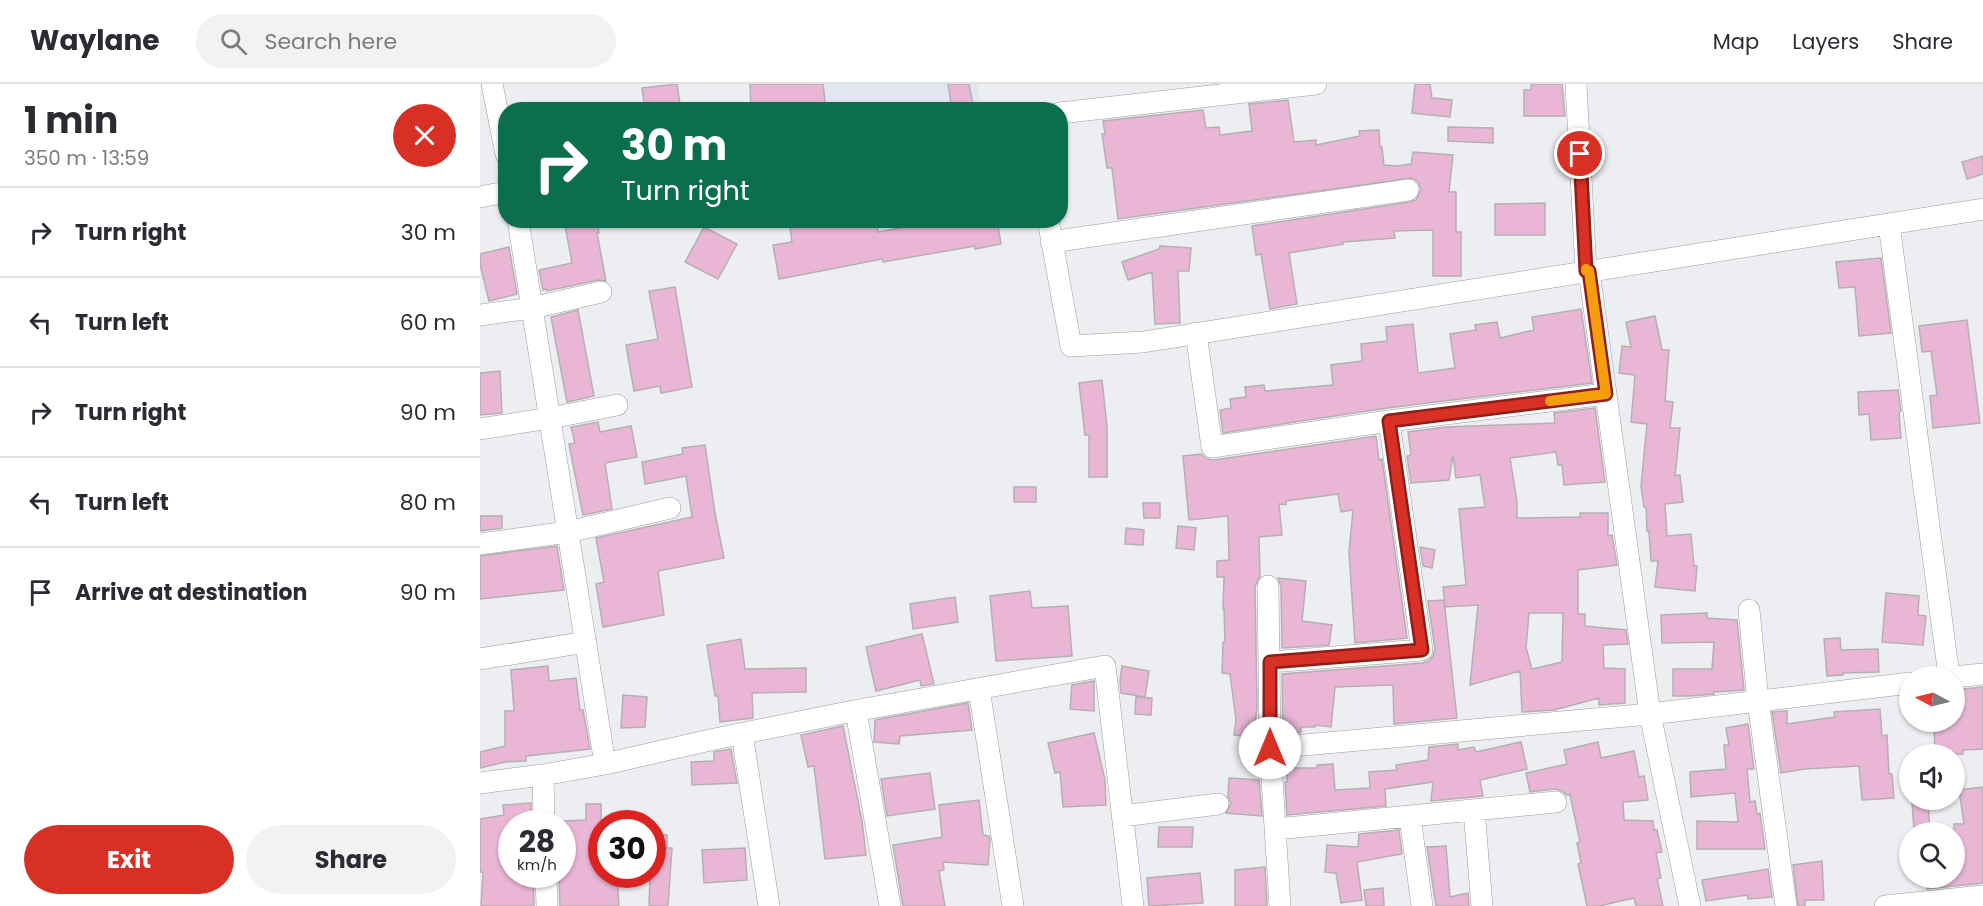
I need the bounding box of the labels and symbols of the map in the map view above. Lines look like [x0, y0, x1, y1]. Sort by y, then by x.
pin [1554, 128, 1605, 179]
north arrow [1899, 666, 1965, 732]
position arrow [1238, 716, 1302, 780]
speed limit sign: 30 [588, 810, 666, 888]

